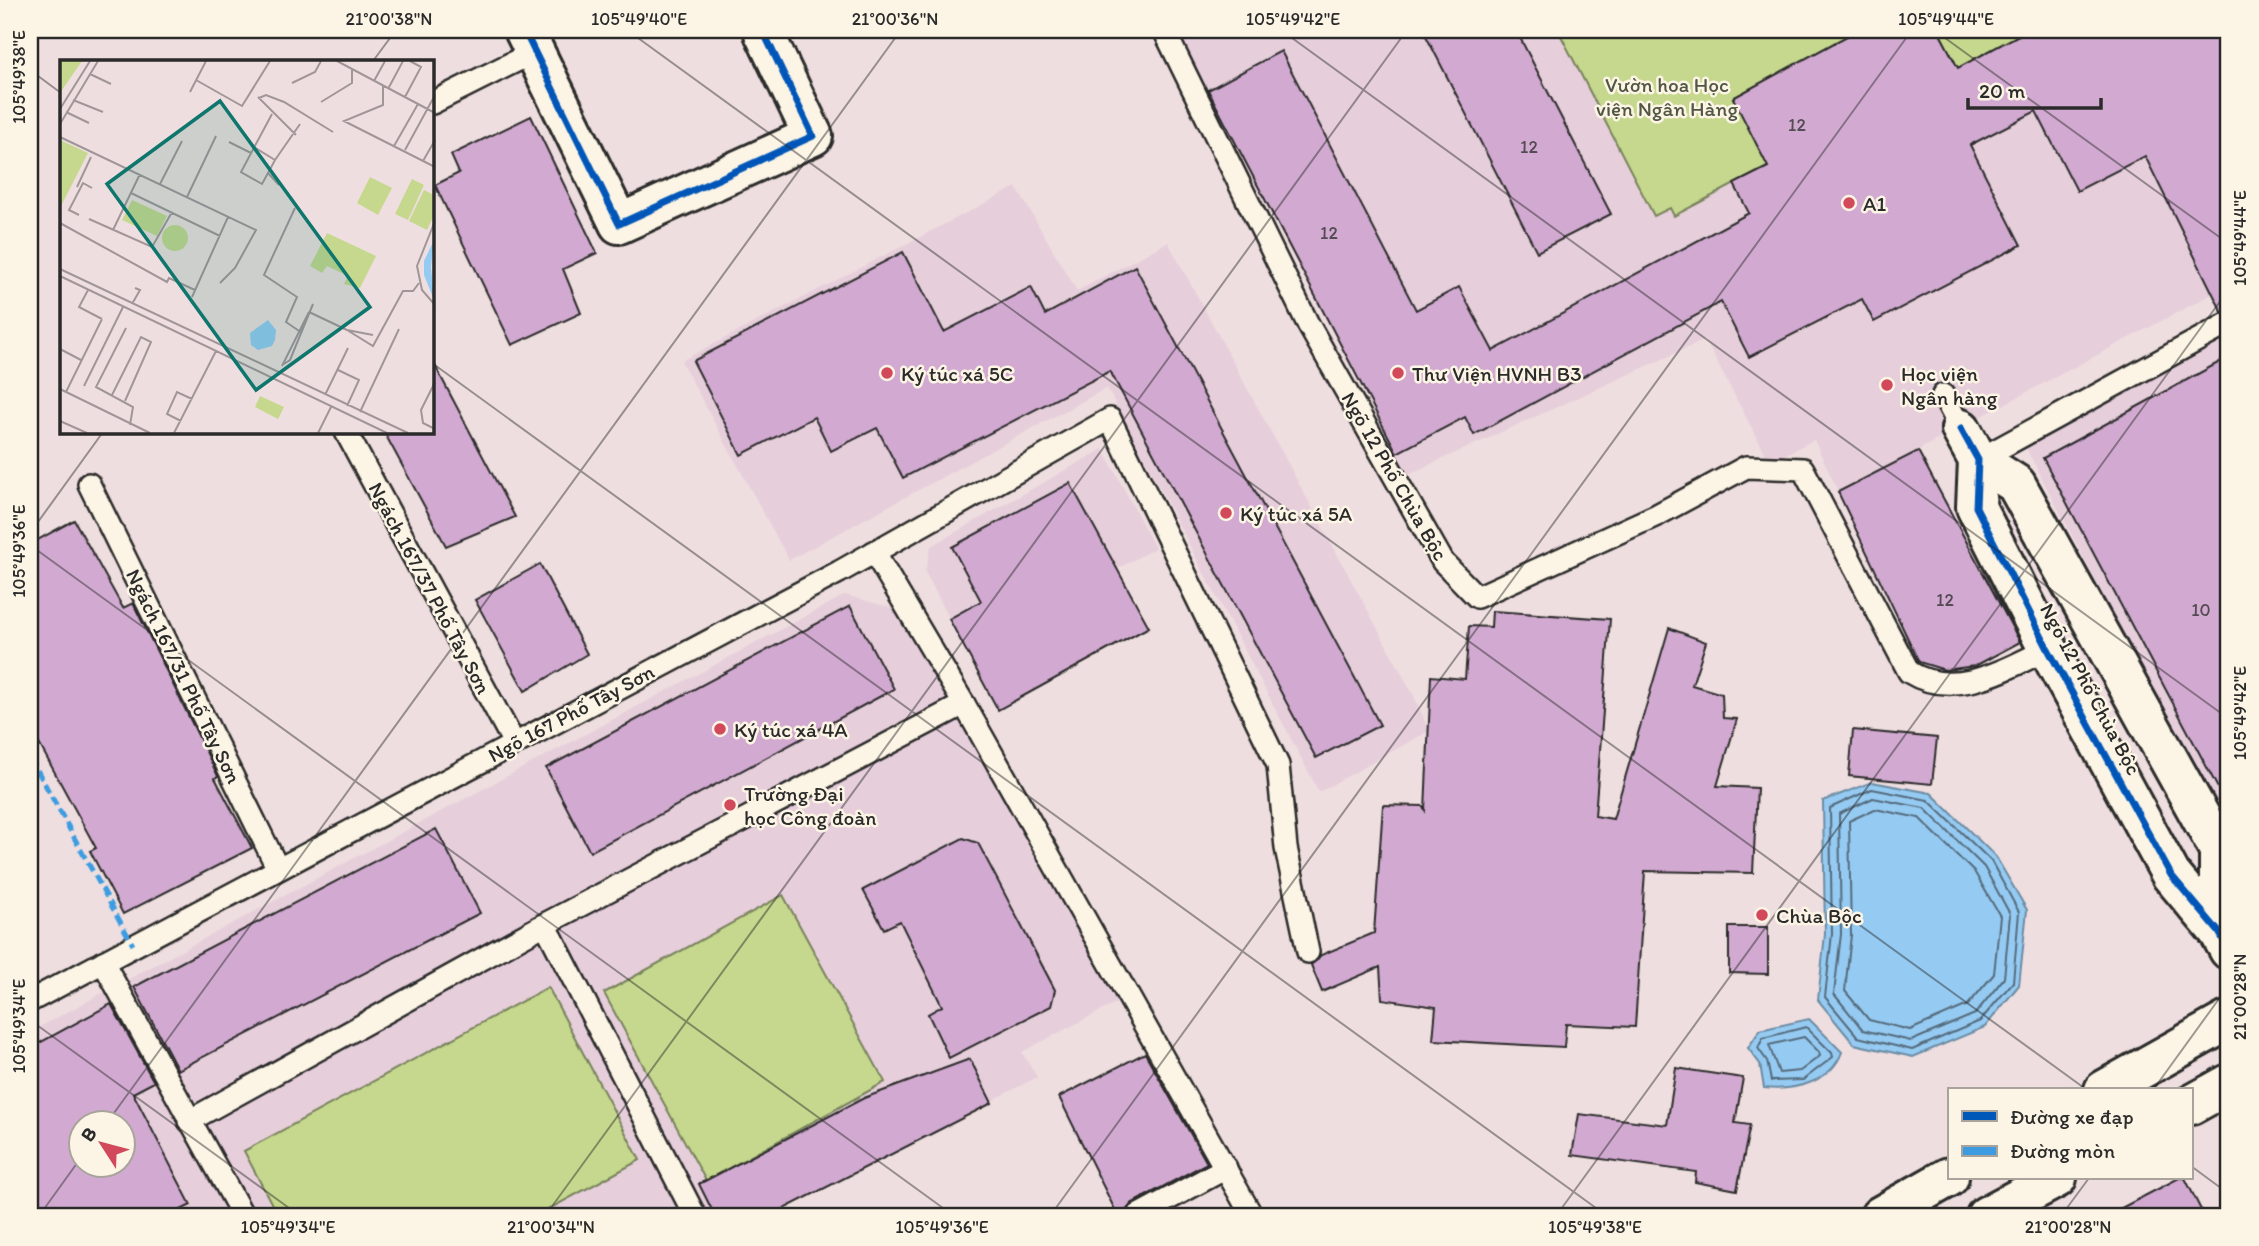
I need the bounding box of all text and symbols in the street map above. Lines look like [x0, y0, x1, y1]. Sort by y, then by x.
text: 21°00'38"N [345, 8, 433, 30]
text: 105°49'40"E [591, 8, 687, 30]
text: 21°00'36"N [852, 8, 938, 30]
text: 105°49'42"E [1246, 8, 1340, 30]
text: 105°49'44"E [1898, 8, 1994, 30]
text: 105°49'38"E [8, 30, 30, 124]
inset map [60, 60, 434, 434]
scale bar [1968, 66, 2102, 110]
park label: Vườn hoa Học viện Ngân Hàng [1596, 72, 1738, 121]
text: 20 m [1979, 78, 2026, 103]
house number: 12 [1788, 114, 1806, 136]
house number: 12 [1520, 136, 1538, 158]
text: 105°49'44"E [2229, 190, 2251, 286]
place label: A1 [1863, 191, 1886, 216]
marker: A1 [1841, 195, 1857, 211]
house number: 12 [1320, 222, 1338, 244]
place label: Ký túc xá 5C [901, 361, 1013, 386]
place label: Thư Viện HVNH B3 [1412, 361, 1582, 386]
place label: Học viện Ngân hàng [1901, 361, 1998, 410]
marker: Ký túc xá 5C [879, 365, 895, 381]
marker: Thư Viện HVNH B3 [1390, 365, 1406, 381]
marker: Học viện Ngân hàng [1879, 377, 1895, 393]
street label: Ngõ 12 Phố Chùa Bộc [1337, 387, 1454, 565]
street label: Ngách 167/37 Phố Tây Sơn [363, 478, 497, 698]
place label: Ký túc xá 5A [1240, 501, 1353, 526]
text: 105°49'36"E [8, 504, 30, 598]
marker: Ký túc xá 5A [1218, 505, 1234, 521]
street label: Ngách 167/31 Phố Tây Sơn [121, 565, 247, 787]
house number: 12 [1936, 589, 1954, 611]
street label: Ngõ 12 Phố Chùa Bộc [2035, 599, 2147, 779]
house number: 10 [2191, 599, 2211, 621]
street label: Ngõ 167 Phố Tây Sơn [484, 659, 659, 767]
text: 105°49'42"E [2229, 666, 2251, 760]
place label: Ký túc xá 4A [734, 717, 848, 742]
marker: Ký túc xá 4A [712, 721, 728, 737]
place label: Trường Đại học Công đoàn [744, 781, 877, 830]
marker: Trường Đại học Công đoàn [722, 797, 738, 813]
place label: Chùa Bộc [1776, 903, 1862, 928]
marker: Chùa Bộc [1754, 907, 1770, 923]
text: 21°00'28"N [2229, 954, 2251, 1040]
text: 105°49'34"E [8, 978, 30, 1073]
legend [1948, 1088, 2192, 1180]
text: Đường xe đạp [2010, 1104, 2134, 1129]
north arrow [66, 1110, 136, 1180]
text: B [76, 1123, 102, 1146]
text: Đường mòn [2010, 1138, 2115, 1163]
text: 105°49'34"E [241, 1216, 336, 1238]
text: 21°00'34"N [507, 1216, 595, 1238]
text: 105°49'36"E [895, 1216, 989, 1238]
text: 105°49'38"E [1548, 1216, 1642, 1238]
text: 21°00'28"N [2025, 1216, 2111, 1238]

